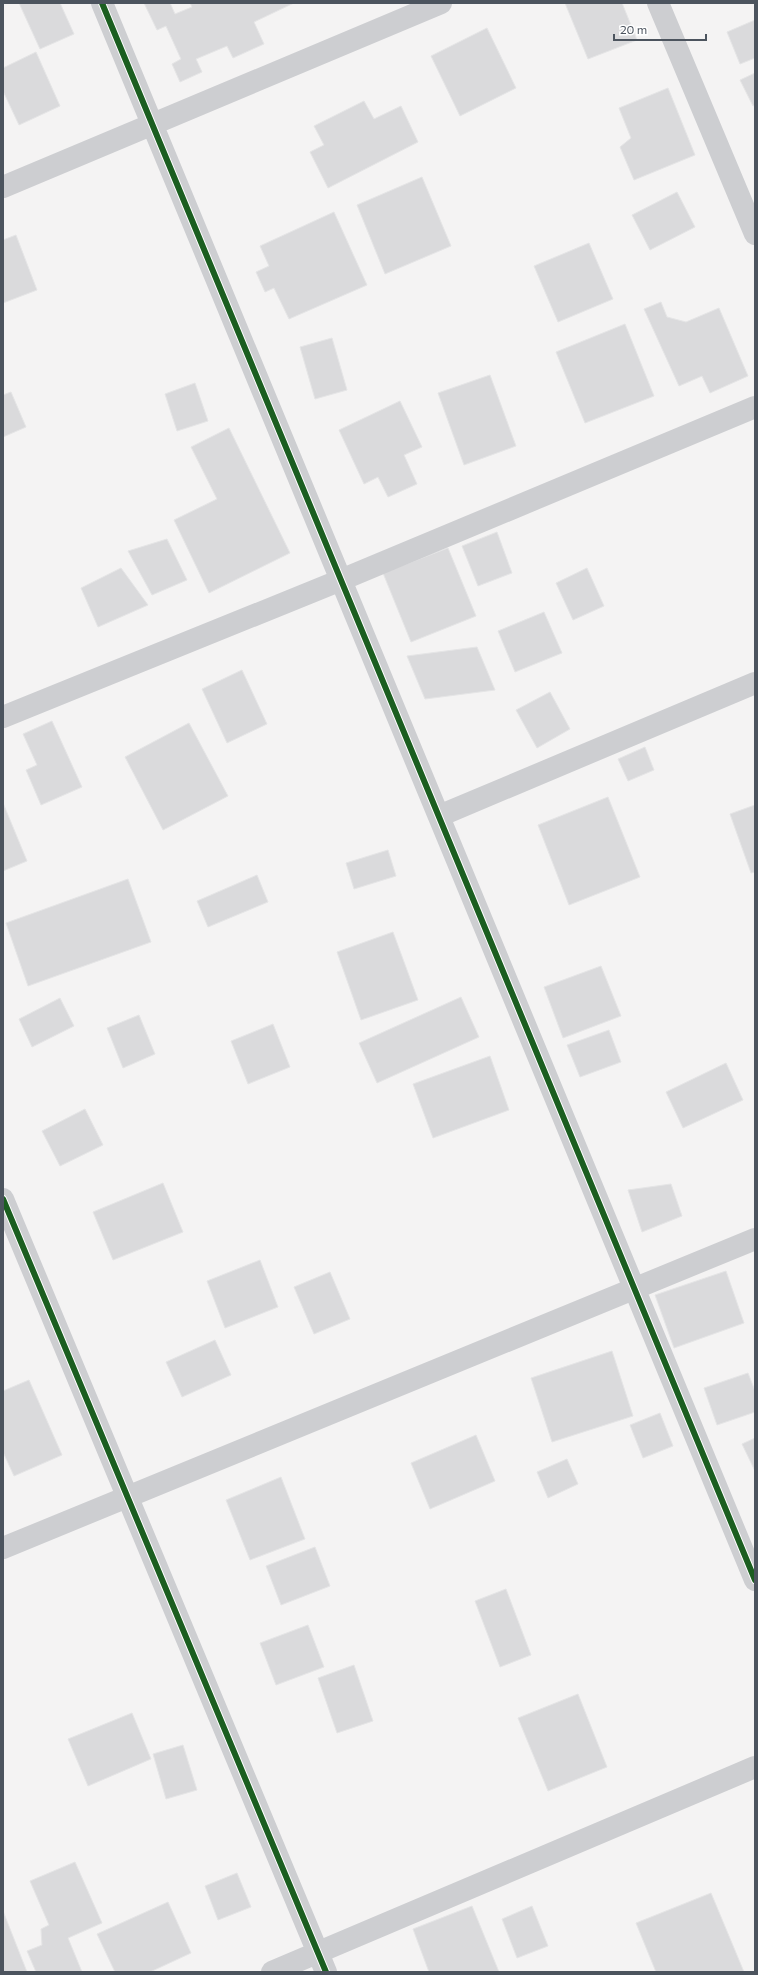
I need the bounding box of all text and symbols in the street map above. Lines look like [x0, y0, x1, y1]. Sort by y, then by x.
scale bar [614, 16, 706, 42]
text: 20 m [620, 22, 647, 36]

